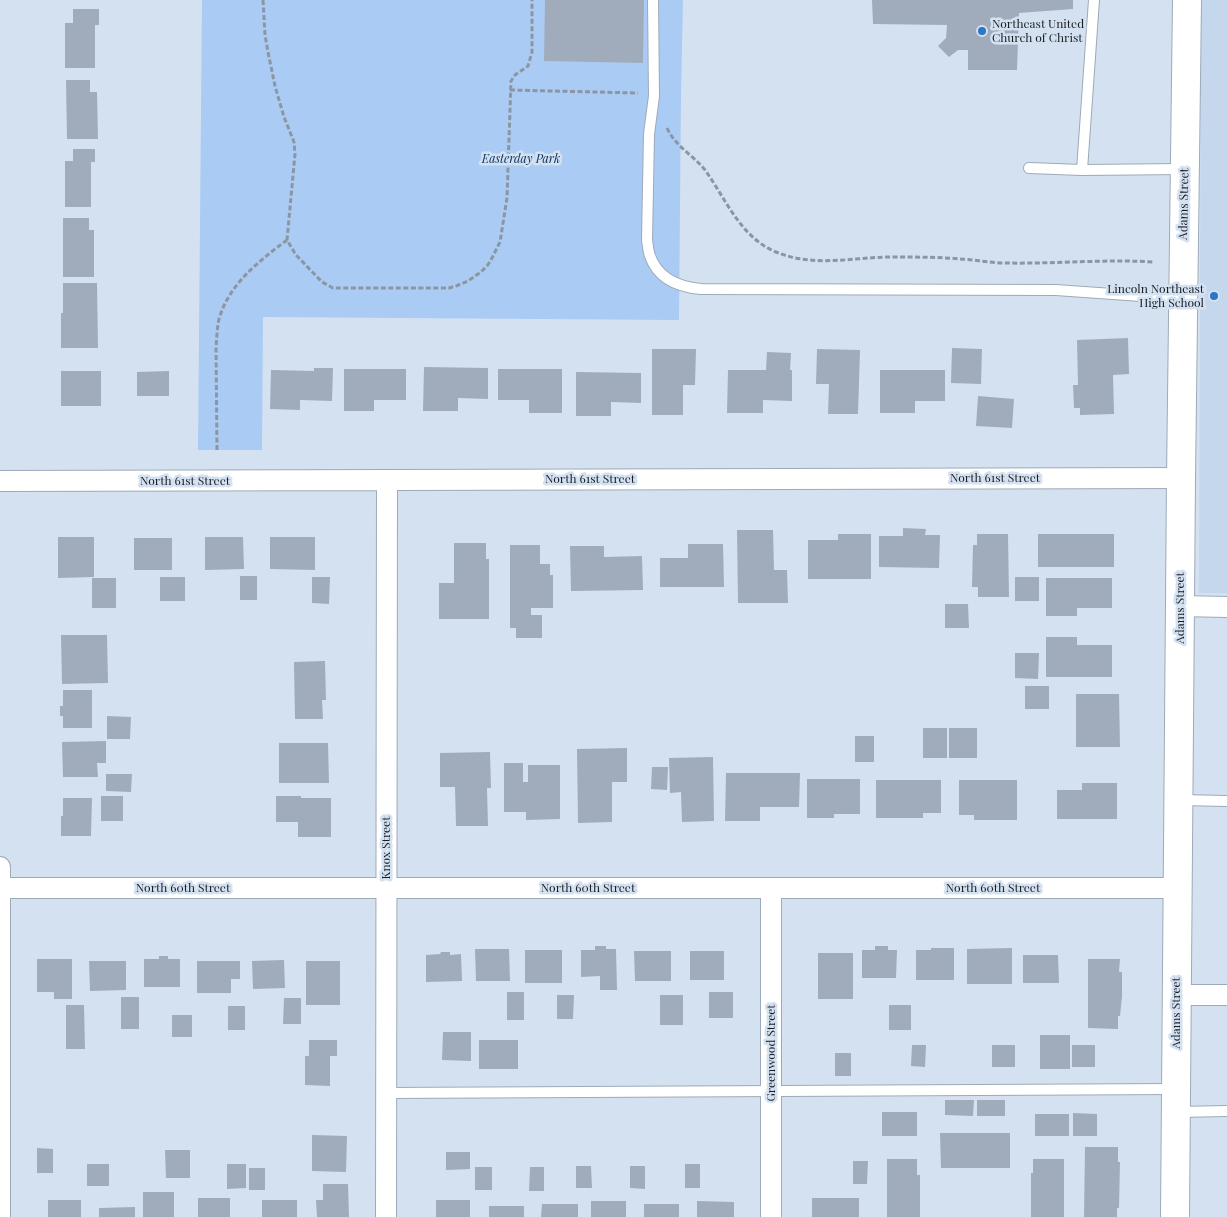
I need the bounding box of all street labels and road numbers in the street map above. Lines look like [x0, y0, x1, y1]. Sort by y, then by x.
street label: Adams Street [1176, 168, 1192, 240]
street label: North 61st Street [950, 471, 1040, 485]
street label: North 61st Street [545, 472, 635, 486]
street label: North 61st Street [140, 474, 230, 488]
street label: Adams Street [1173, 572, 1187, 644]
street label: Knox Street [379, 817, 393, 879]
street label: North 60th Street [136, 881, 230, 895]
street label: North 60th Street [541, 881, 635, 895]
street label: North 60th Street [946, 881, 1040, 895]
street label: Adams Street [1169, 977, 1183, 1049]
street label: Greenwood Street [764, 1004, 778, 1102]

